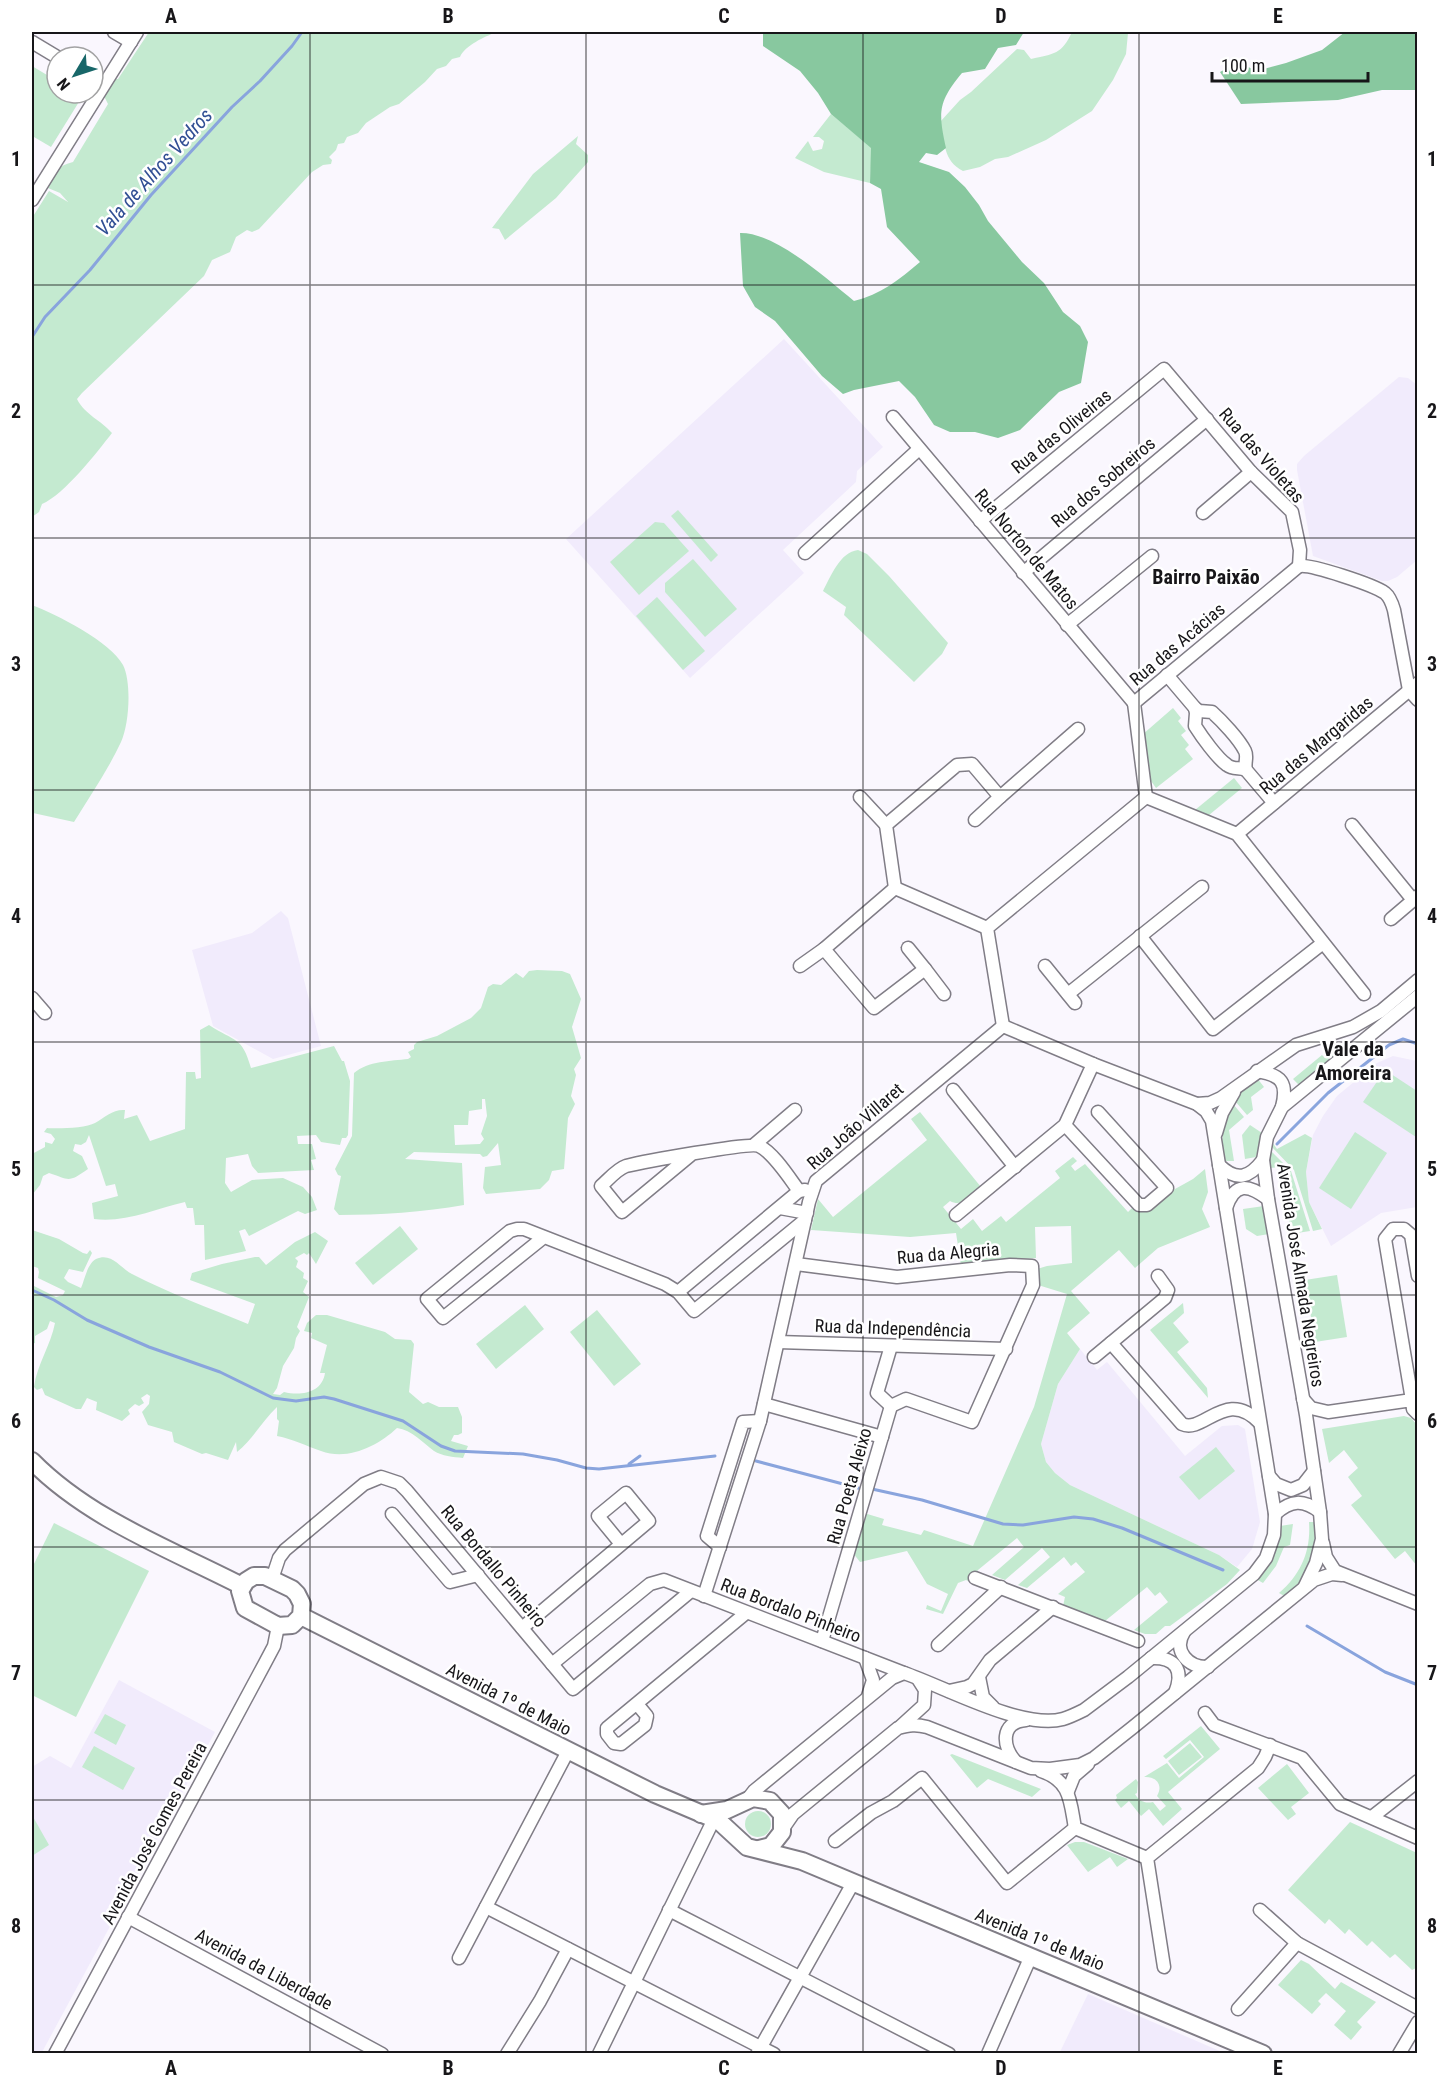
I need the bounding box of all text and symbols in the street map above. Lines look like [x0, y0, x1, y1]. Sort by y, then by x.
text: A [165, 4, 177, 28]
text: B [442, 4, 454, 28]
text: C [718, 4, 730, 28]
text: D [995, 4, 1007, 28]
text: E [1273, 4, 1283, 28]
north arrow [45, 45, 105, 105]
scale bar [1212, 45, 1368, 83]
text: 100 m [1221, 55, 1265, 76]
text: N [53, 74, 74, 94]
water label: Vala de Alhos Vedros [91, 103, 218, 241]
text: 1 [11, 147, 21, 171]
text: 1 [1427, 147, 1437, 171]
street label: Rua das Oliveiras [1007, 384, 1115, 478]
text: 2 [11, 399, 21, 423]
text: 2 [1427, 399, 1437, 423]
street label: Rua das Violetas [1215, 403, 1309, 507]
street label: Rua dos Sobreiros [1047, 432, 1159, 532]
street label: Rua Norton de Matos [971, 485, 1083, 613]
district label: Bairro Paixão [1152, 565, 1260, 589]
street label: Rua das Acácias [1125, 598, 1229, 690]
text: 3 [11, 652, 21, 676]
text: 3 [1427, 652, 1437, 676]
street label: Rua das Margaridas [1255, 692, 1377, 798]
text: 4 [11, 904, 21, 928]
text: 4 [1427, 904, 1437, 928]
district label: Vale da Amoreira [1315, 1037, 1391, 1085]
street label: Rua João Villaret [803, 1078, 907, 1174]
text: 5 [11, 1157, 21, 1181]
text: 5 [1427, 1157, 1437, 1181]
street label: Avenida José Almada Negreiros [1273, 1162, 1329, 1388]
street label: Rua da Alegria [896, 1238, 1000, 1268]
street label: Rua da Independência [814, 1315, 972, 1341]
text: 6 [11, 1409, 21, 1433]
text: 6 [1427, 1409, 1437, 1433]
street label: Rua Poeta Aleixo [822, 1425, 876, 1547]
street label: Rua Bordallo Pinheiro [437, 1501, 551, 1631]
street label: Rua Bordalo Pinheiro [718, 1574, 864, 1646]
street label: Avenida 1º de Maio [443, 1658, 575, 1740]
text: 7 [11, 1661, 21, 1685]
text: 7 [1427, 1661, 1437, 1685]
street label: Avenida José Gomes Pereira [97, 1738, 211, 1928]
street label: Avenida 1º de Maio [972, 1903, 1108, 1975]
text: 8 [11, 1914, 21, 1938]
text: 8 [1427, 1914, 1437, 1938]
street label: Avenida da Liberdade [192, 1924, 336, 2014]
text: A [165, 2056, 177, 2080]
text: B [442, 2056, 454, 2080]
text: C [718, 2056, 730, 2080]
text: D [995, 2056, 1007, 2080]
text: E [1273, 2056, 1283, 2080]

